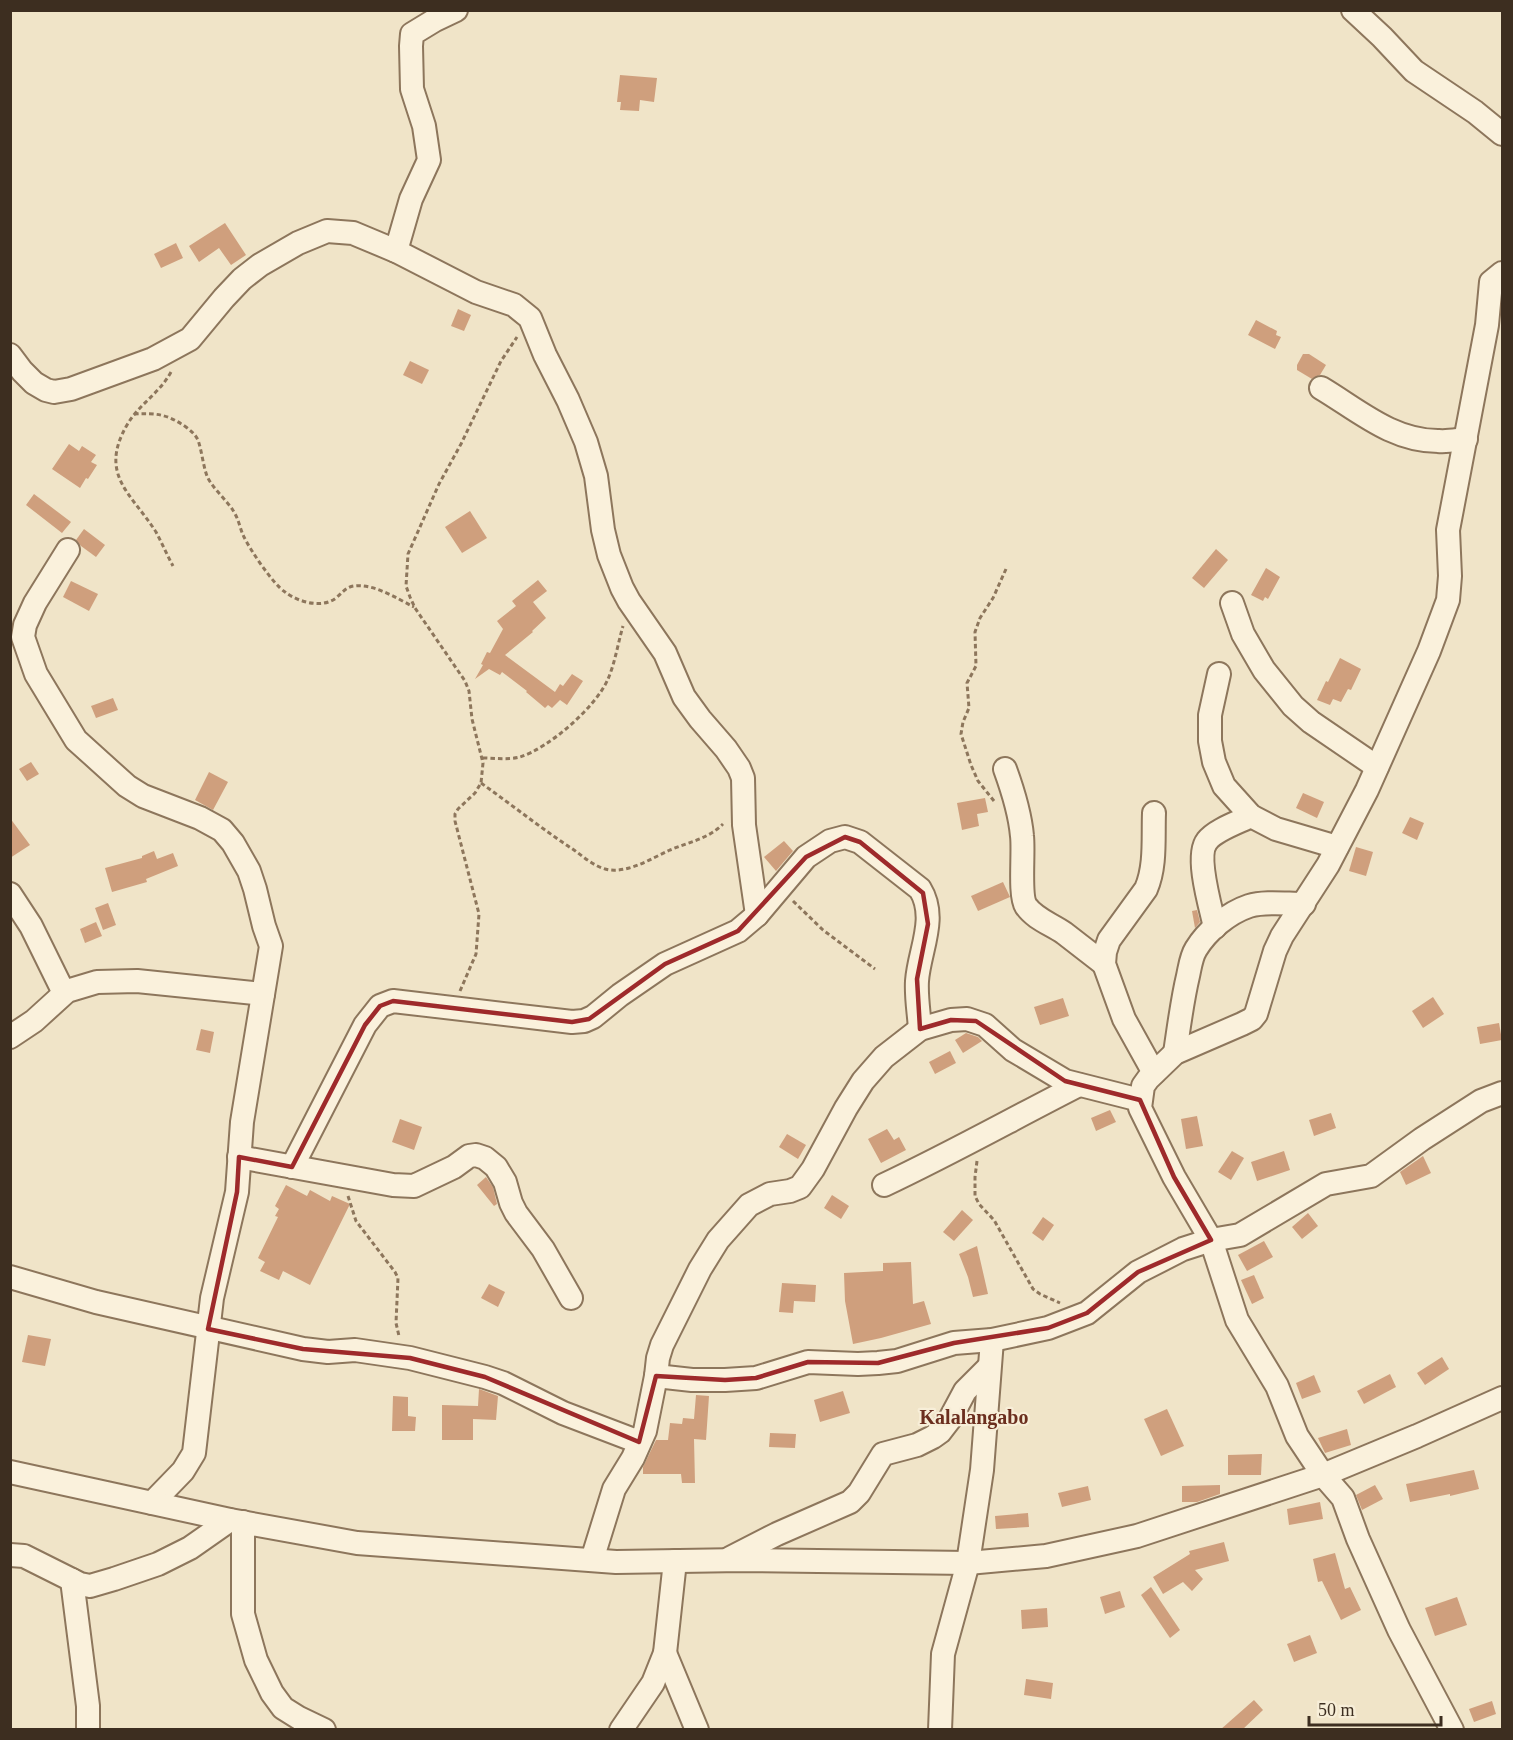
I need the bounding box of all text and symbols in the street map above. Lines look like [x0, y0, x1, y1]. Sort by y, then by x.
district label: Kalalangabo [920, 1406, 1028, 1429]
scale bar [1309, 1689, 1441, 1727]
text: 50 m [1318, 1700, 1355, 1720]

